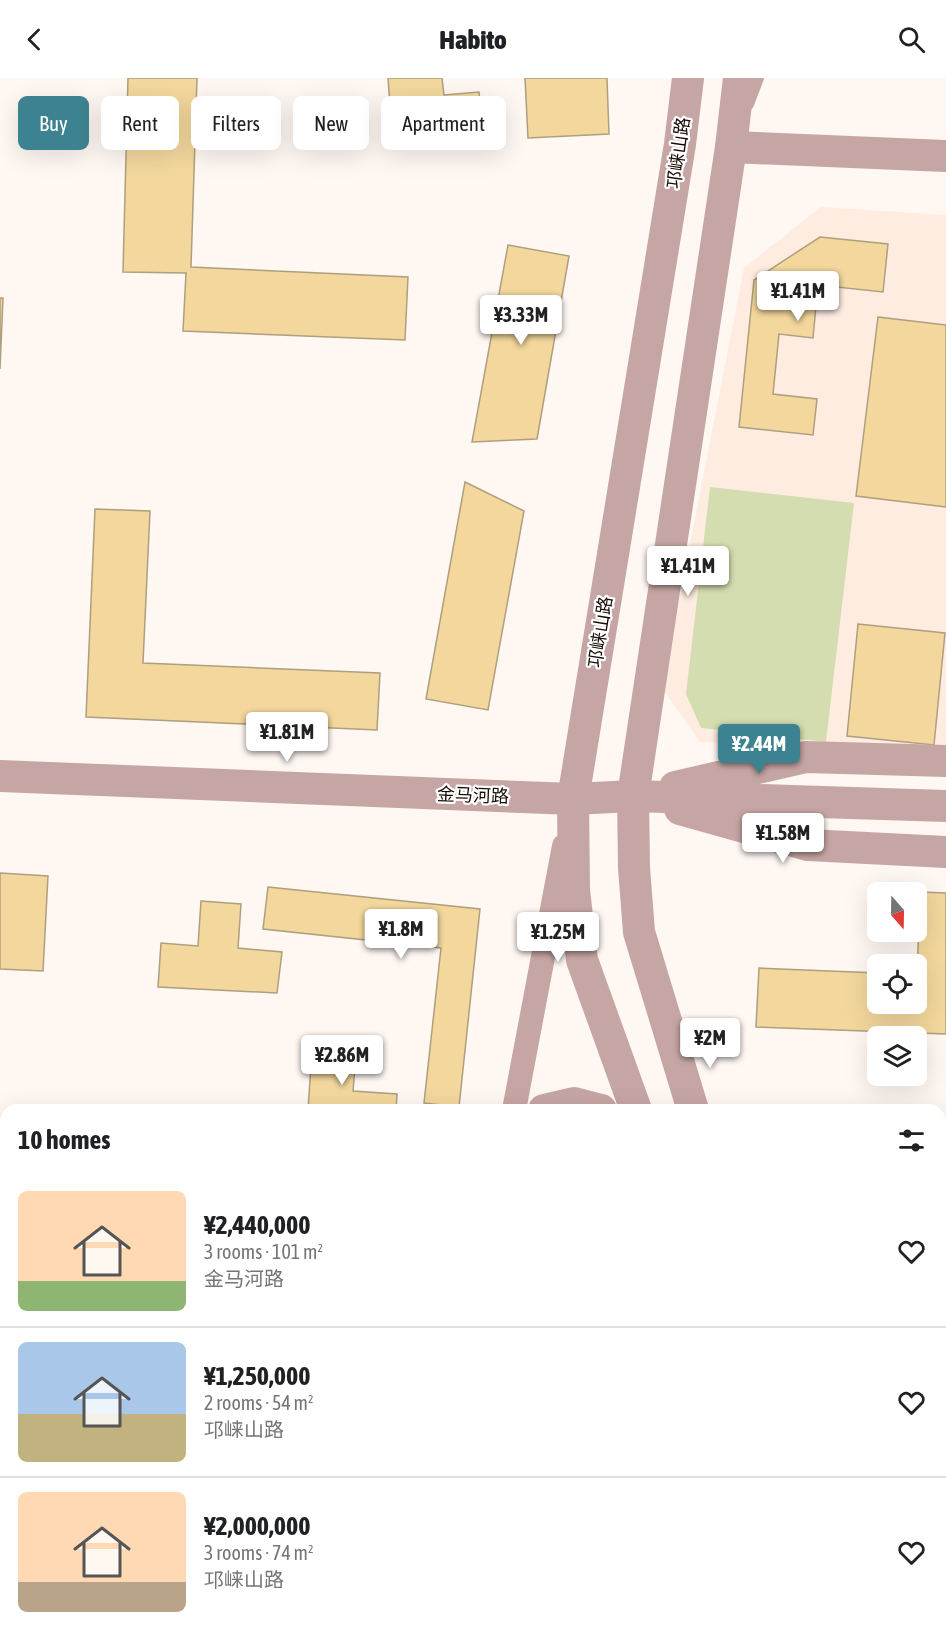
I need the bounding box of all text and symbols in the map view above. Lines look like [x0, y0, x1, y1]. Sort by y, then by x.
icon: back [18, 23, 51, 56]
icon: search [895, 23, 928, 56]
text: Habito [439, 24, 507, 55]
chip: Buy [18, 96, 89, 150]
chip: Rent [101, 96, 179, 150]
chip: Filters [191, 96, 281, 150]
chip: New [293, 96, 369, 150]
chip: Apartment [381, 96, 506, 150]
street label: 邛崃山路 [663, 116, 693, 190]
pin: ¥1.41M [749, 271, 847, 322]
text: ¥1.41M [771, 279, 825, 302]
pin: ¥3.33M [472, 295, 570, 346]
text: ¥3.33M [494, 303, 548, 326]
pin: ¥1.41M [639, 546, 737, 597]
text: ¥1.41M [661, 554, 715, 577]
street label: 邛崃山路 [584, 595, 616, 669]
pin: ¥1.81M [238, 712, 336, 763]
text: ¥1.81M [260, 720, 314, 743]
pin: ¥2.44M [710, 724, 808, 775]
text: ¥2.44M [732, 732, 786, 755]
street label: 金马河路 [437, 783, 509, 807]
pin: ¥1.58M [734, 813, 832, 864]
text: ¥1.58M [756, 821, 810, 844]
north arrow [867, 882, 927, 942]
map controls [867, 882, 927, 1086]
pin: ¥1.8M [359, 909, 443, 960]
pin: ¥1.25M [509, 912, 607, 963]
text: ¥1.8M [379, 917, 423, 940]
text: ¥1.25M [531, 920, 585, 943]
button: locate [867, 954, 927, 1014]
pin: ¥2M [681, 1018, 739, 1069]
text: ¥2M [694, 1026, 726, 1049]
button: layers [867, 1026, 927, 1086]
pin: ¥2.86M [293, 1035, 391, 1086]
text: ¥2.86M [315, 1043, 369, 1066]
icon: filters [895, 1124, 928, 1157]
text: 10 homes [18, 1125, 111, 1155]
text: ¥2,440,000 [204, 1210, 310, 1240]
icon: home [66, 1215, 138, 1287]
icon: heart [895, 1235, 928, 1268]
text: 3 rooms · 101 m² [204, 1240, 323, 1263]
text: 金马河路 [204, 1267, 284, 1290]
text: ¥1,250,000 [204, 1361, 310, 1391]
icon: home [66, 1366, 138, 1438]
icon: heart [895, 1386, 928, 1419]
text: 2 rooms · 54 m² [204, 1391, 314, 1414]
text: 邛崃山路 [204, 1418, 284, 1441]
text: ¥2,000,000 [204, 1511, 310, 1541]
icon: home [66, 1516, 138, 1588]
icon: heart [895, 1536, 928, 1569]
text: 3 rooms · 74 m² [204, 1541, 314, 1564]
text: 邛崃山路 [204, 1568, 284, 1591]

